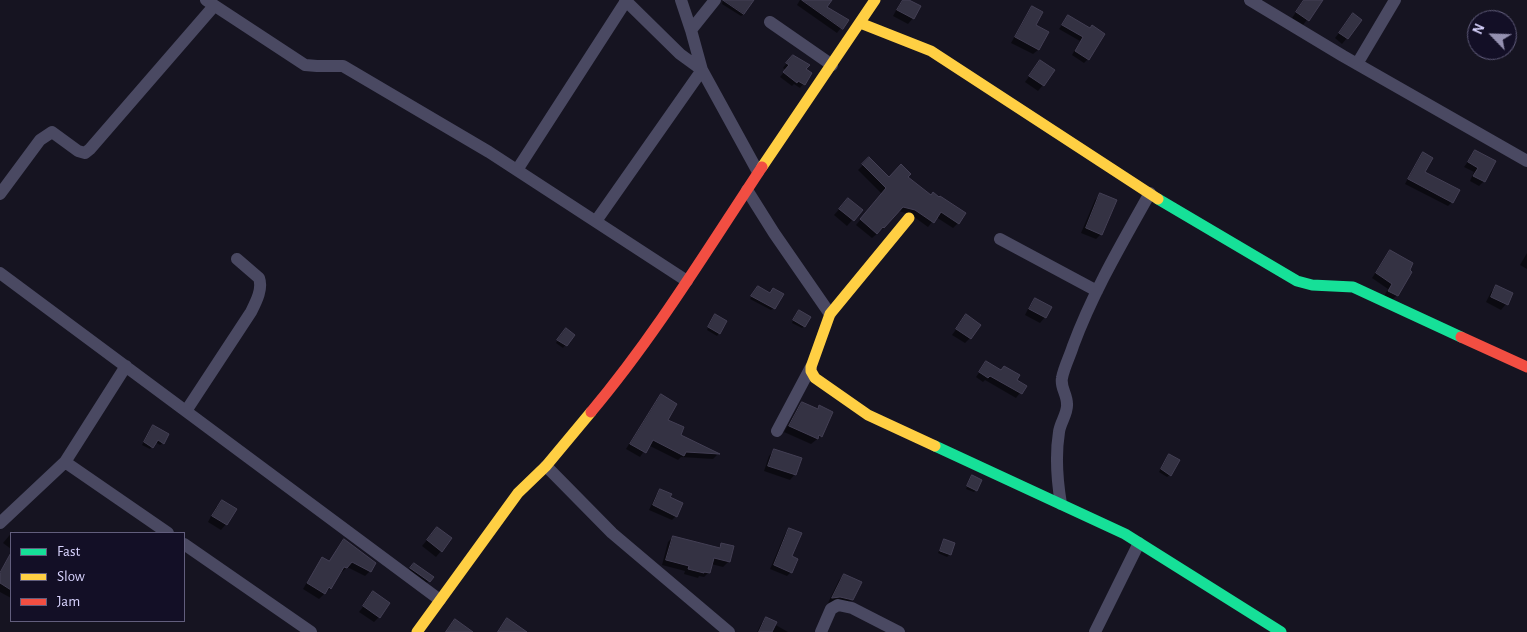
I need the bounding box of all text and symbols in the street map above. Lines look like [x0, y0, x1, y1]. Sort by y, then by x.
north arrow [1467, 10, 1517, 60]
text: N [1471, 22, 1488, 37]
legend [10, 532, 185, 622]
text: Fast [57, 544, 80, 559]
text: Slow [57, 569, 85, 584]
text: Jam [57, 594, 80, 609]

